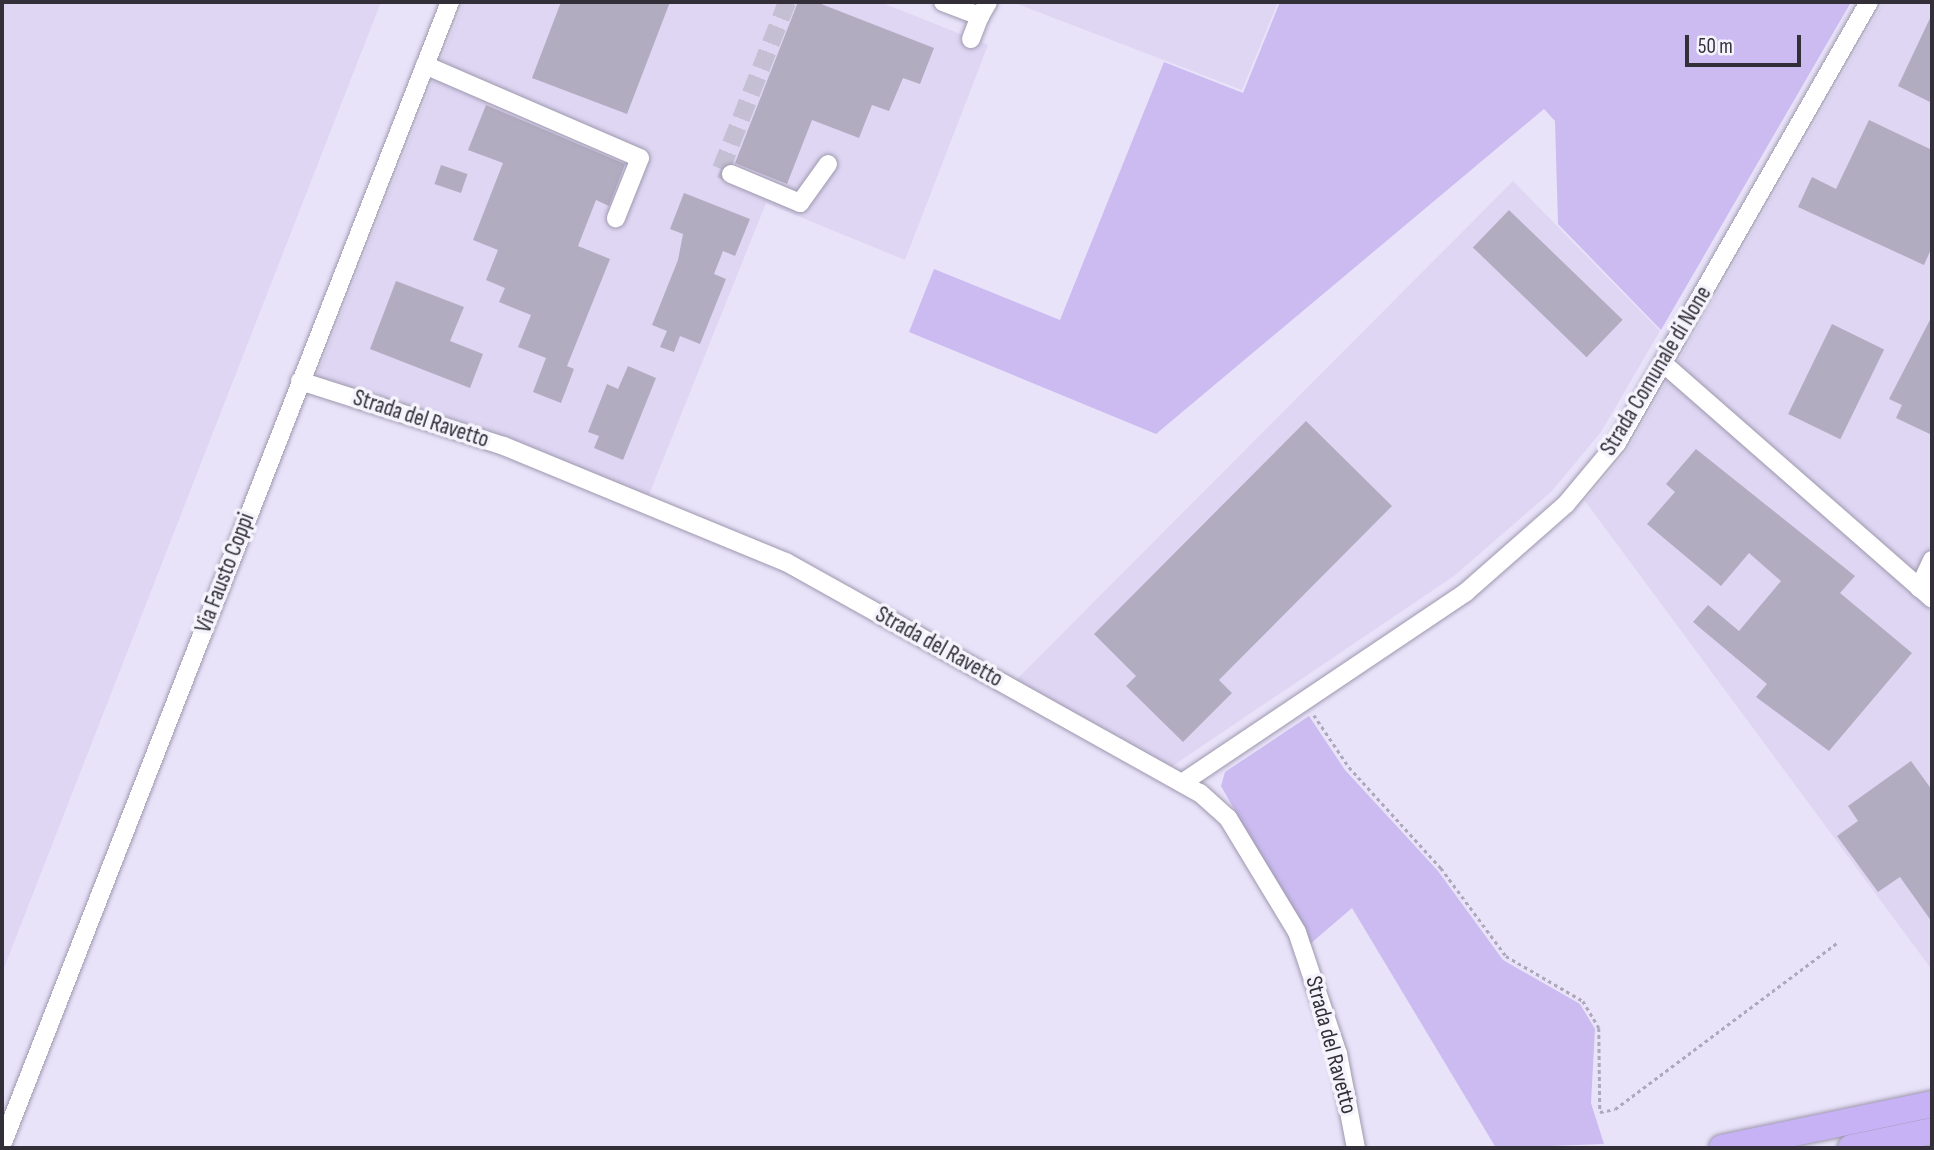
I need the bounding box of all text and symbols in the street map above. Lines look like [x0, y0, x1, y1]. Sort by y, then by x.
scale bar [1689, 21, 1804, 65]
text: 50 m [1698, 34, 1733, 59]
street label: Strada Comunale di None [1595, 281, 1717, 461]
street label: Strada del Ravetto [350, 384, 492, 454]
street label: Via Fausto Coppi [190, 509, 260, 637]
street label: Strada del Ravetto [871, 601, 1007, 693]
street label: Strada del Ravetto [1299, 973, 1363, 1117]

